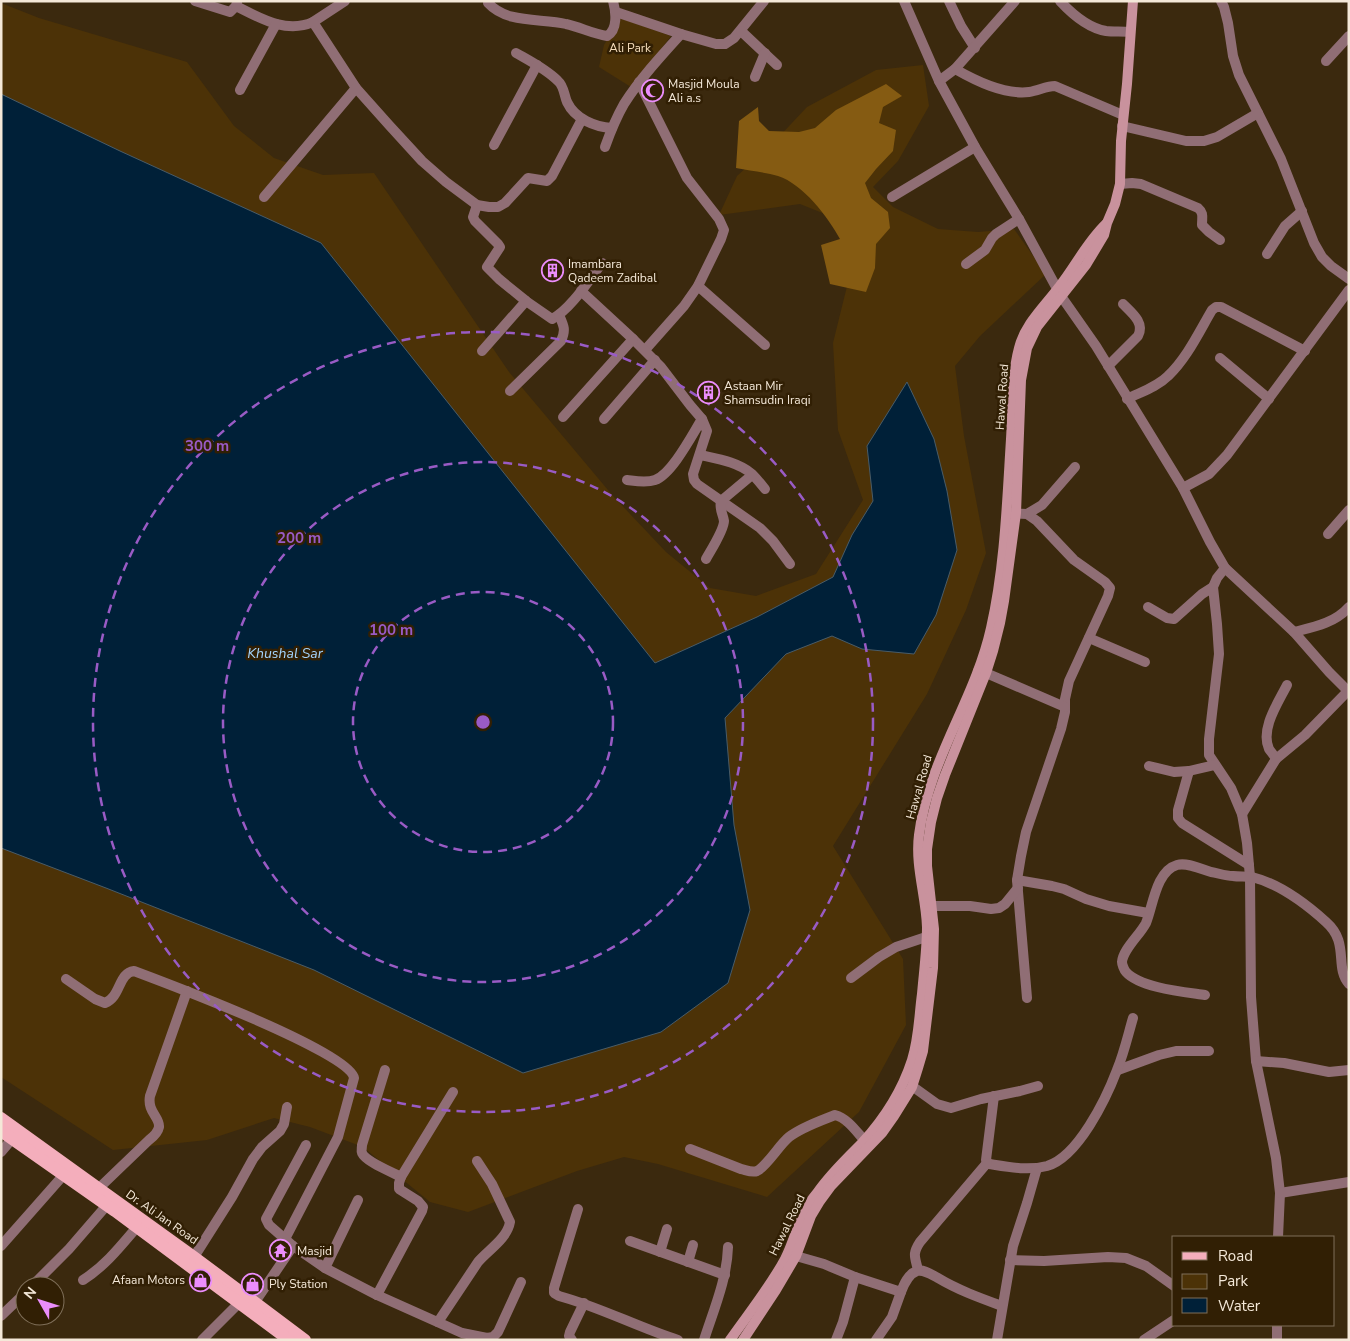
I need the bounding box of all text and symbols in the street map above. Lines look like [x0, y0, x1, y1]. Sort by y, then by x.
park label: Ali Park [609, 40, 652, 56]
place label: Masjid Moula Ali a.s [668, 76, 740, 106]
mosque icon: Masjid Moula Ali a.s [640, 79, 664, 103]
place label: Imambara Qadeem Zadibal [568, 256, 657, 286]
building icon: Imambara Qadeem Zadibal [540, 259, 564, 283]
street label: Hawal Road [992, 363, 1012, 431]
place label: Astaan Mir Shamsudin Iraqi [724, 378, 810, 408]
building icon: Astaan Mir Shamsudin Iraqi [696, 381, 720, 405]
text: 300 m [185, 436, 229, 456]
text: 200 m [277, 528, 321, 548]
text: 100 m [369, 620, 413, 640]
water label: Khushal Sar [247, 644, 324, 663]
centre of rings [474, 713, 492, 731]
street label: Hawal Road [902, 753, 936, 821]
street label: Dr. Ali Jan Road [123, 1186, 201, 1248]
street label: Hawal Road [765, 1192, 809, 1258]
legend [1172, 1236, 1335, 1326]
temple icon: Masjid [269, 1239, 293, 1263]
place label: Masjid [297, 1243, 332, 1259]
text: Road [1218, 1246, 1253, 1266]
shop icon: Afaan Motors [189, 1268, 213, 1292]
text: Park [1218, 1271, 1248, 1291]
place label: Afaan Motors [112, 1272, 185, 1288]
shop icon: Ply Station [241, 1272, 265, 1296]
north arrow [15, 1276, 65, 1326]
place label: Ply Station [269, 1276, 328, 1292]
text: N [20, 1283, 41, 1303]
text: Water [1218, 1296, 1261, 1316]

